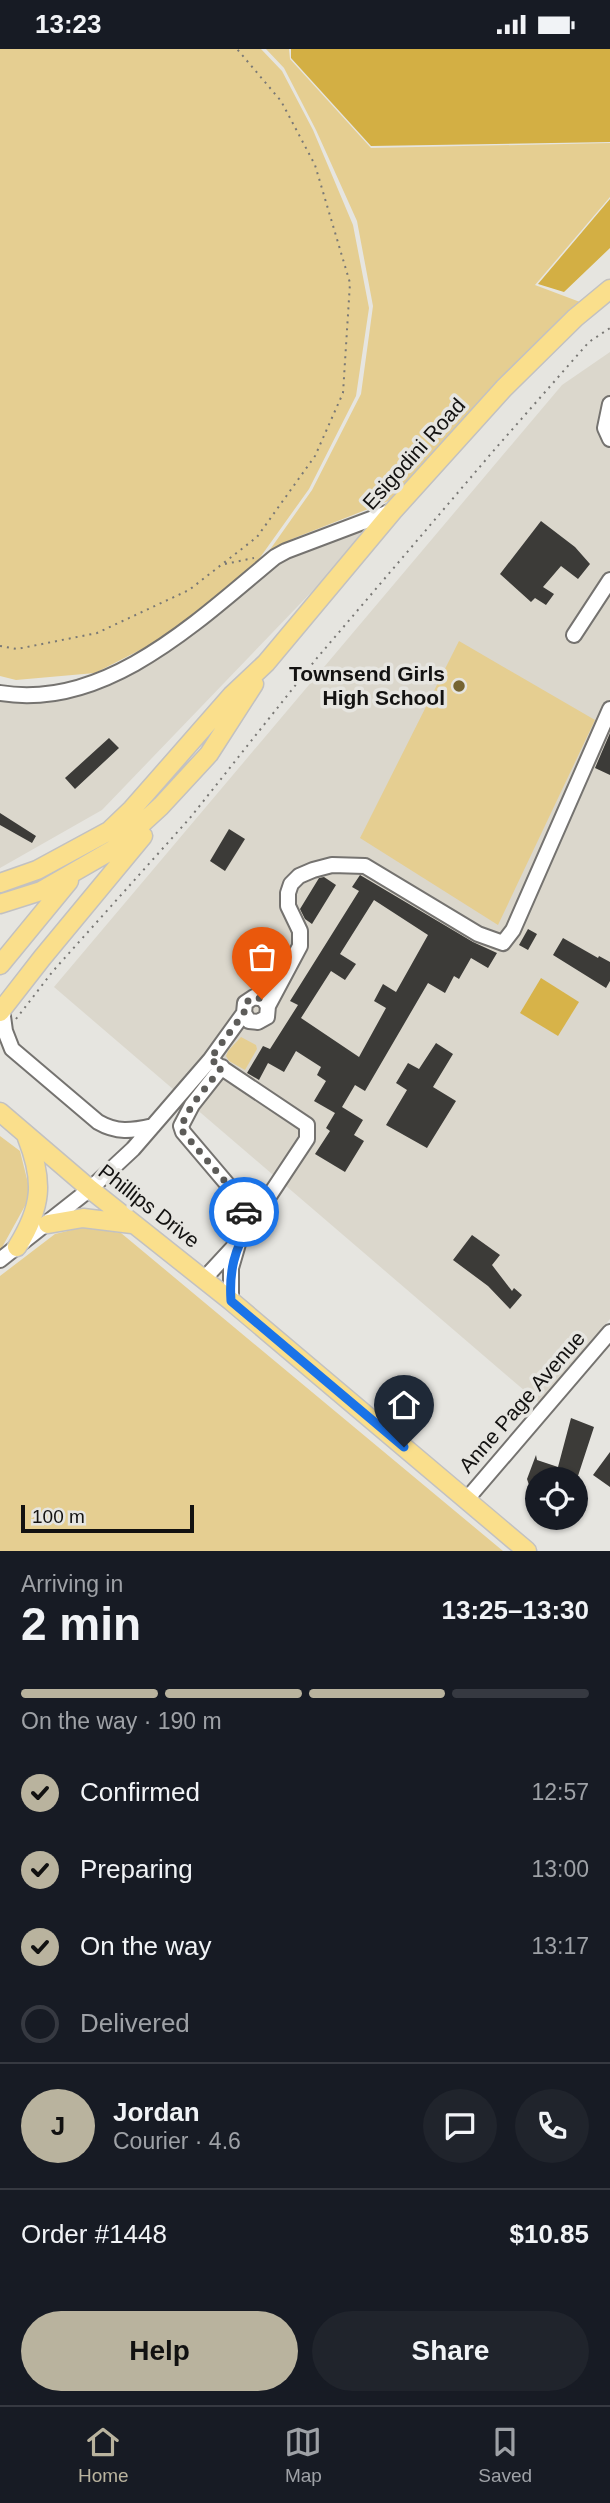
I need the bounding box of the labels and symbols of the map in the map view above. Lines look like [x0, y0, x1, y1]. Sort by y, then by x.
street label: Esigodini Road [358, 393, 469, 514]
place label: Townsend Girls High School [289, 662, 445, 709]
marker: Townsend Girls High School [451, 678, 467, 694]
pin [232, 927, 292, 999]
street label: Phillips Drive [94, 1159, 204, 1252]
courier [209, 1177, 279, 1247]
street label: Anne Page Avenue [454, 1326, 589, 1477]
pin [374, 1375, 434, 1447]
scale bar [21, 1502, 194, 1534]

